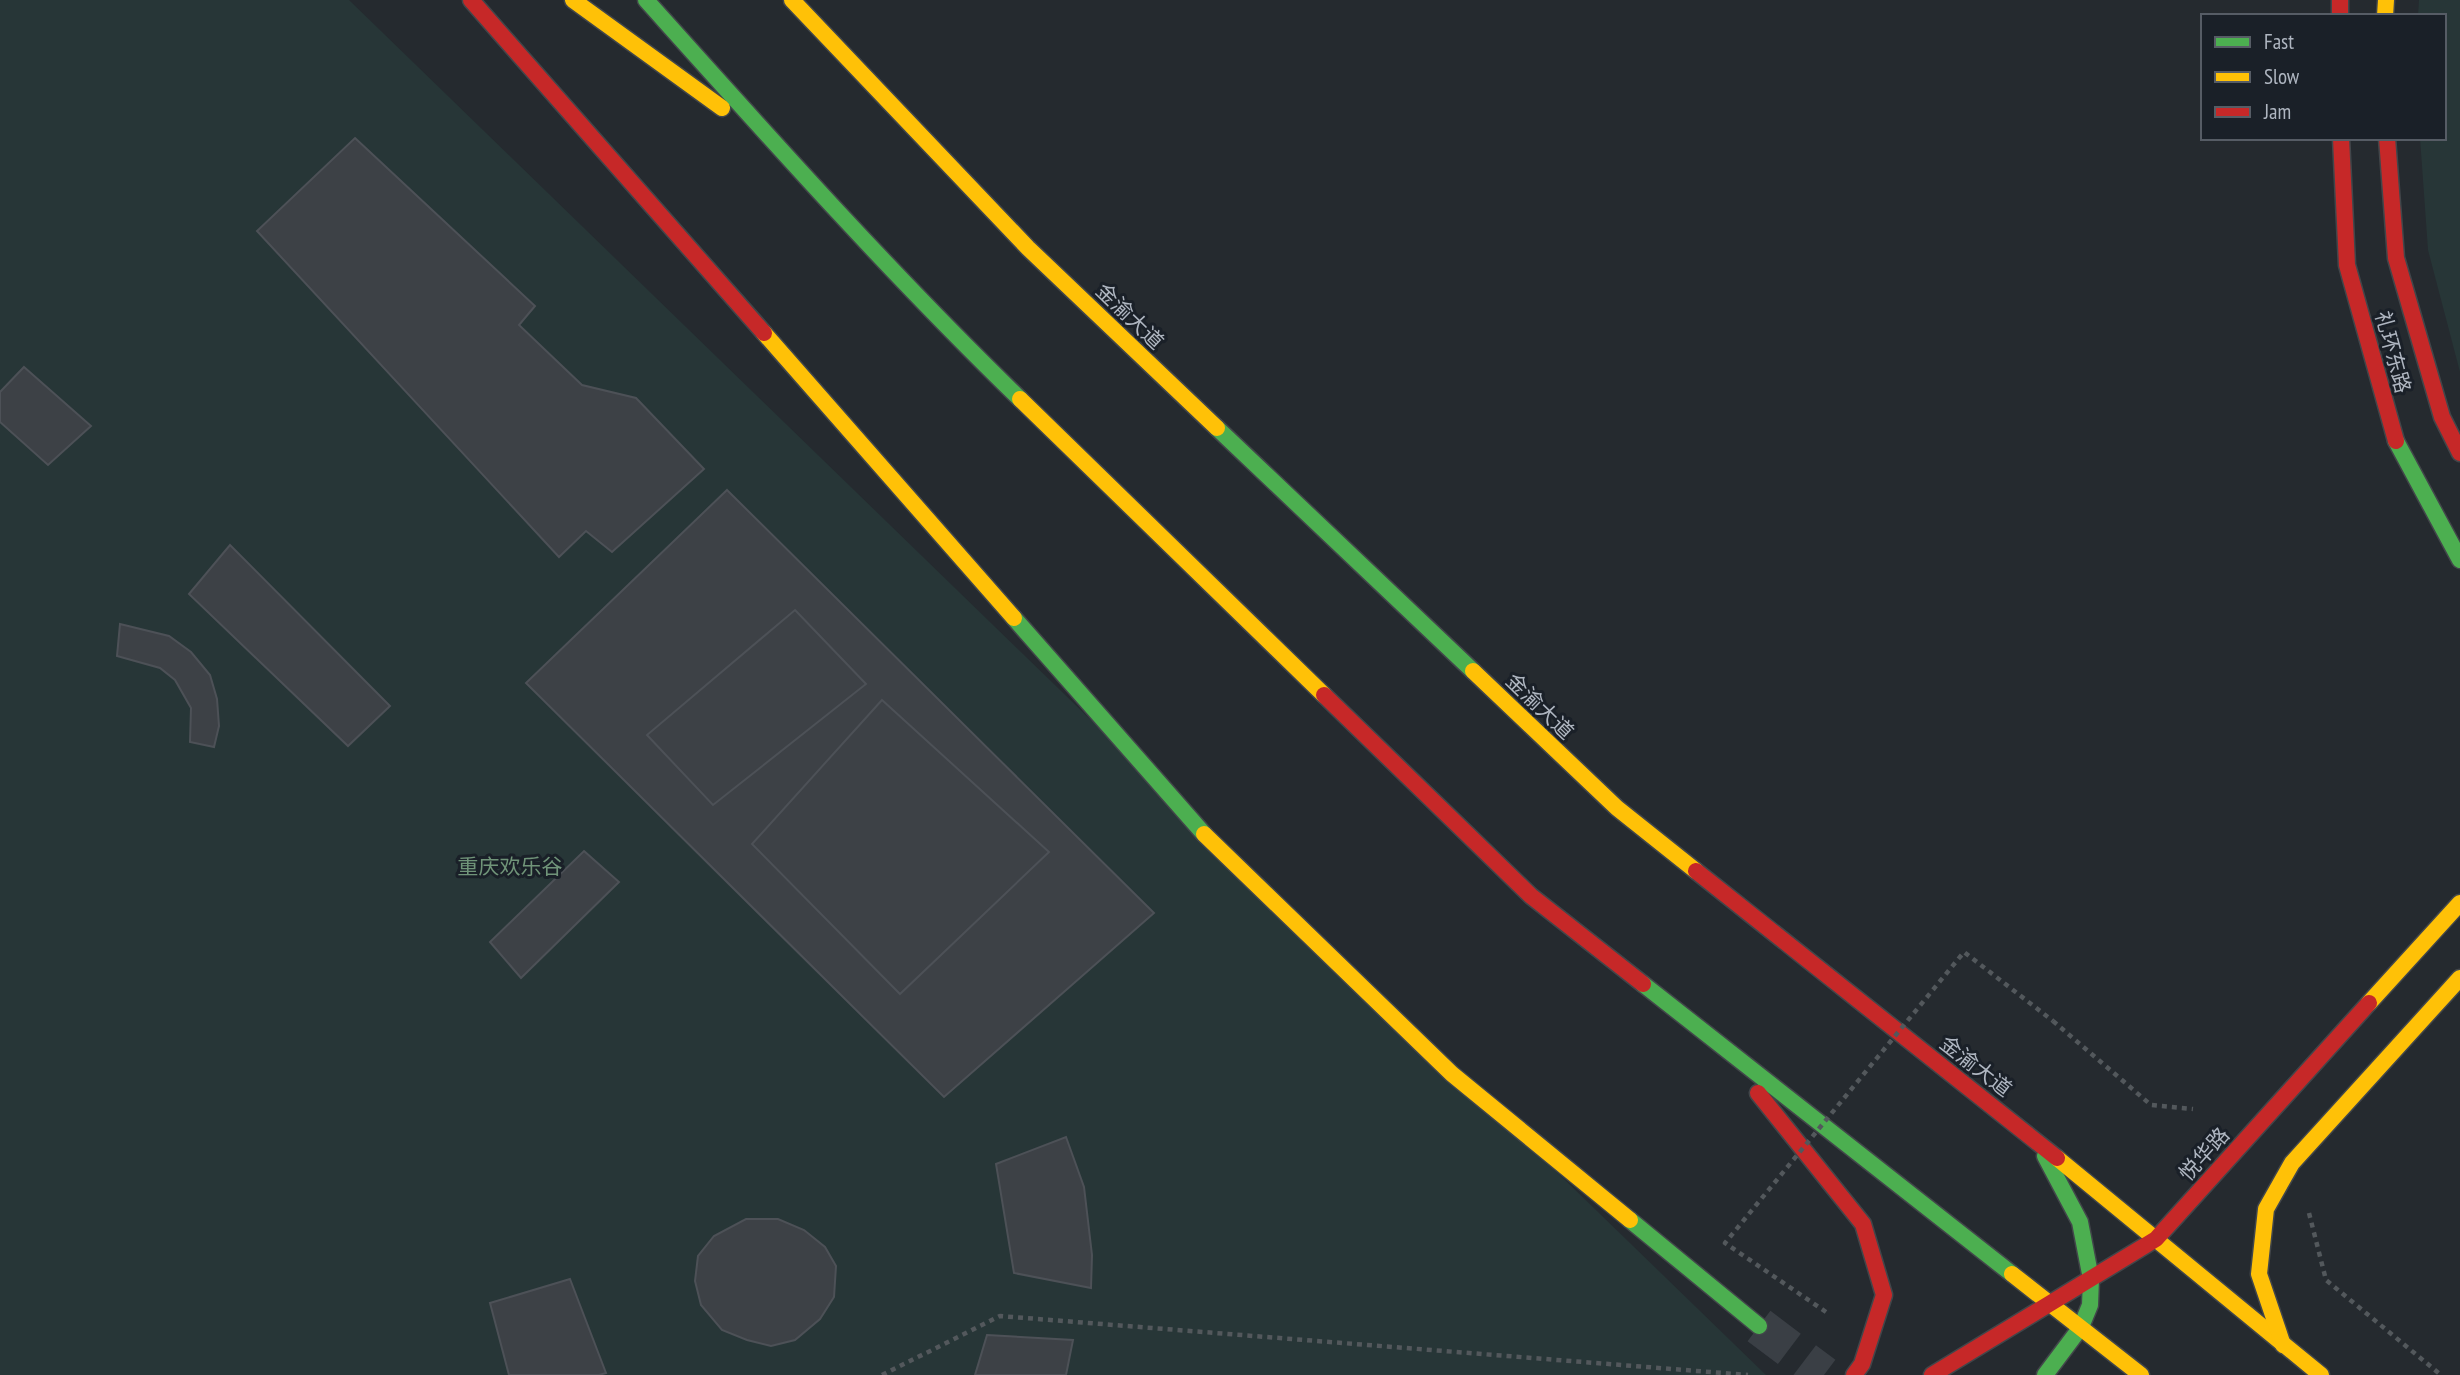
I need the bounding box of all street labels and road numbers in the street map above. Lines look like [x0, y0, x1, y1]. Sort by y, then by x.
street label: 金渝大道 [1090, 277, 1170, 355]
street label: 礼环东路 [2369, 308, 2417, 396]
street label: 金渝大道 [1500, 667, 1580, 745]
street label: 金渝大道 [1935, 1030, 2017, 1102]
street label: 悦华路 [2173, 1122, 2235, 1186]

